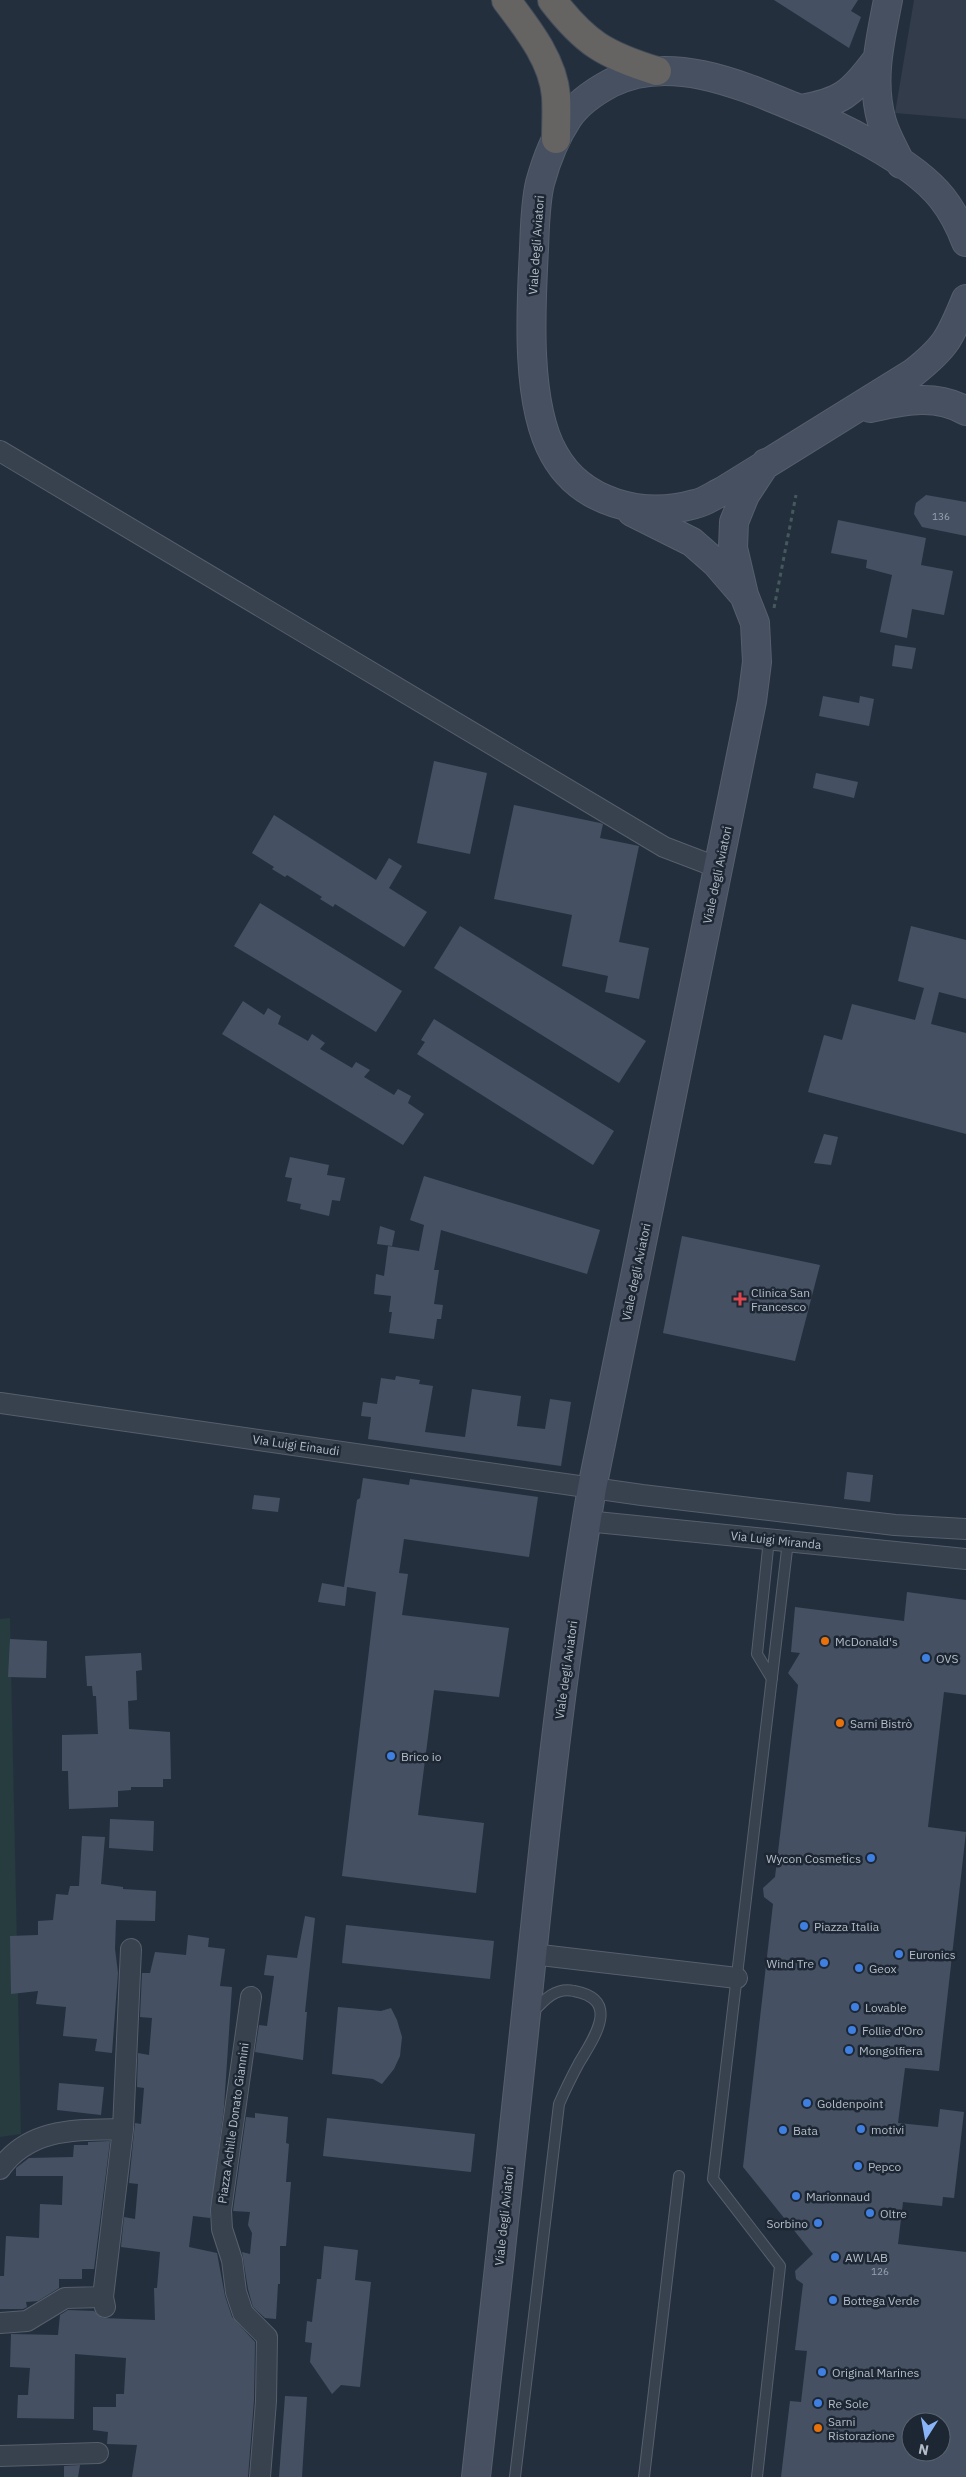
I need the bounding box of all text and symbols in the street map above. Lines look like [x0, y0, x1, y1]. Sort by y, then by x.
street label: Viale degli Aviatori [525, 195, 547, 295]
house number: 136 [932, 510, 950, 523]
street label: Viale degli Aviatori [699, 825, 735, 925]
street label: Viale degli Aviatori [618, 1222, 654, 1322]
place label: Clinica San Francesco [751, 1285, 810, 1314]
marker: Clinica San Francesco [733, 1292, 747, 1306]
street label: Via Luigi Einaudi [252, 1431, 340, 1459]
street label: Via Luigi Miranda [730, 1528, 823, 1552]
street label: Viale degli Aviatori [552, 1620, 580, 1720]
place label: McDonald's [835, 1634, 898, 1649]
marker: McDonald's [819, 1635, 831, 1647]
place label: OVS [936, 1651, 959, 1666]
marker: OVS [920, 1652, 932, 1664]
place label: Sarni Bistrò [850, 1716, 913, 1731]
marker: Sarni Bistrò [834, 1717, 846, 1729]
place label: Brico io [401, 1749, 442, 1764]
marker: Brico io [385, 1750, 397, 1762]
place label: Wycon Cosmetics [766, 1851, 861, 1866]
marker: Wycon Cosmetics [865, 1852, 877, 1864]
place label: Piazza Italia [814, 1919, 880, 1934]
marker: Piazza Italia [798, 1920, 810, 1932]
place label: Euronics [909, 1947, 956, 1962]
marker: Euronics [893, 1948, 905, 1960]
place label: Wind Tre [766, 1956, 814, 1971]
marker: Wind Tre [818, 1957, 830, 1969]
place label: Geox [869, 1961, 897, 1976]
marker: Geox [853, 1962, 865, 1974]
place label: Lovable [865, 2000, 907, 2015]
marker: Lovable [849, 2001, 861, 2013]
place label: Follie d'Oro [862, 2023, 924, 2038]
marker: Follie d'Oro [846, 2024, 858, 2036]
street label: Piazza Achille Donato Giannini [214, 2042, 252, 2204]
place label: Mongolfiera [859, 2043, 923, 2058]
marker: Mongolfiera [843, 2044, 855, 2056]
place label: Goldenpoint [817, 2096, 883, 2111]
marker: Goldenpoint [801, 2097, 813, 2109]
place label: motivi [871, 2122, 904, 2137]
place label: Bata [793, 2123, 818, 2138]
marker: motivi [855, 2123, 867, 2135]
marker: Bata [777, 2124, 789, 2136]
place label: Pepco [868, 2159, 902, 2174]
marker: Pepco [852, 2160, 864, 2172]
street label: Viale degli Aviatori [491, 2166, 517, 2266]
place label: Marionnaud [806, 2189, 870, 2204]
marker: Marionnaud [790, 2190, 802, 2202]
place label: Oltre [880, 2206, 907, 2221]
marker: Oltre [864, 2207, 876, 2219]
place label: Sorbino [766, 2216, 808, 2231]
marker: Sorbino [812, 2217, 824, 2229]
place label: AW LAB [845, 2250, 888, 2265]
marker: AW LAB [829, 2251, 841, 2263]
house number: 126 [871, 2265, 889, 2278]
place label: Bottega Verde [843, 2293, 920, 2308]
marker: Bottega Verde [827, 2294, 839, 2306]
place label: Original Marines [832, 2365, 920, 2380]
marker: Original Marines [816, 2366, 828, 2378]
place label: Re Sole [828, 2396, 869, 2411]
marker: Re Sole [812, 2397, 824, 2409]
north arrow [901, 2412, 951, 2462]
place label: Sarni Ristorazione [828, 2414, 895, 2443]
marker: Sarni Ristorazione [812, 2422, 824, 2434]
text: N [917, 2440, 930, 2460]

